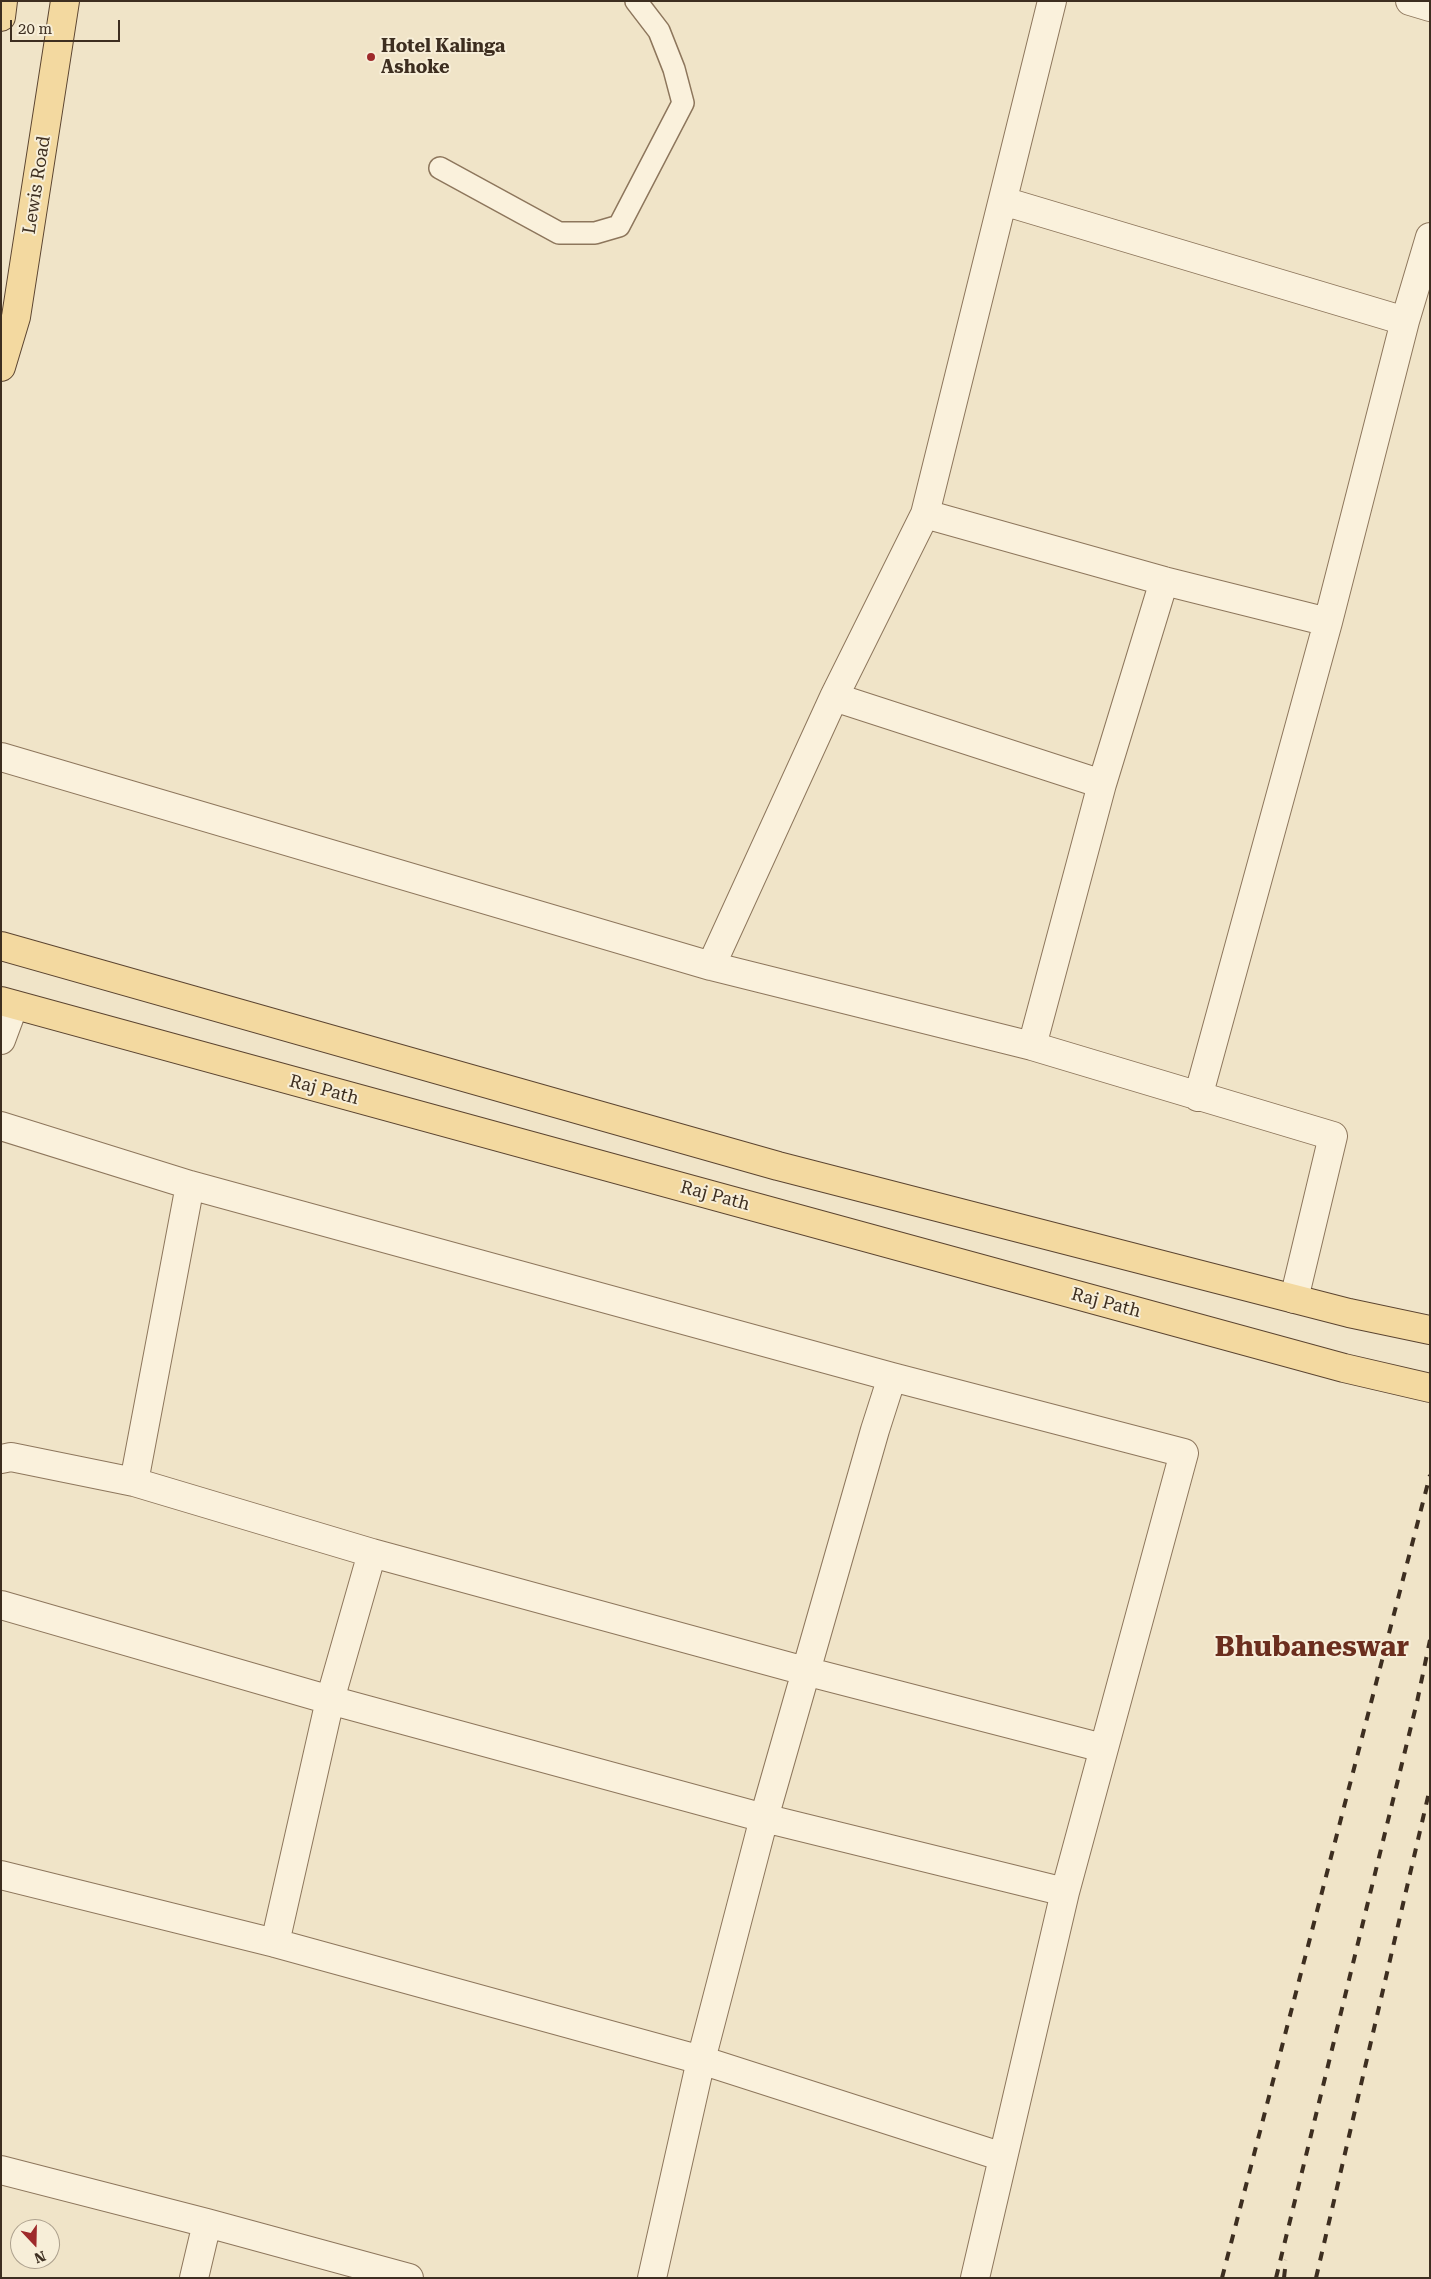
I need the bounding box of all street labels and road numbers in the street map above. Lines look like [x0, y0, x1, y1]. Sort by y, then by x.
street label: Lewis Road [19, 134, 55, 236]
street label: Raj Path [287, 1070, 361, 1110]
street label: Raj Path [678, 1176, 752, 1216]
street label: Raj Path [1069, 1283, 1143, 1323]

